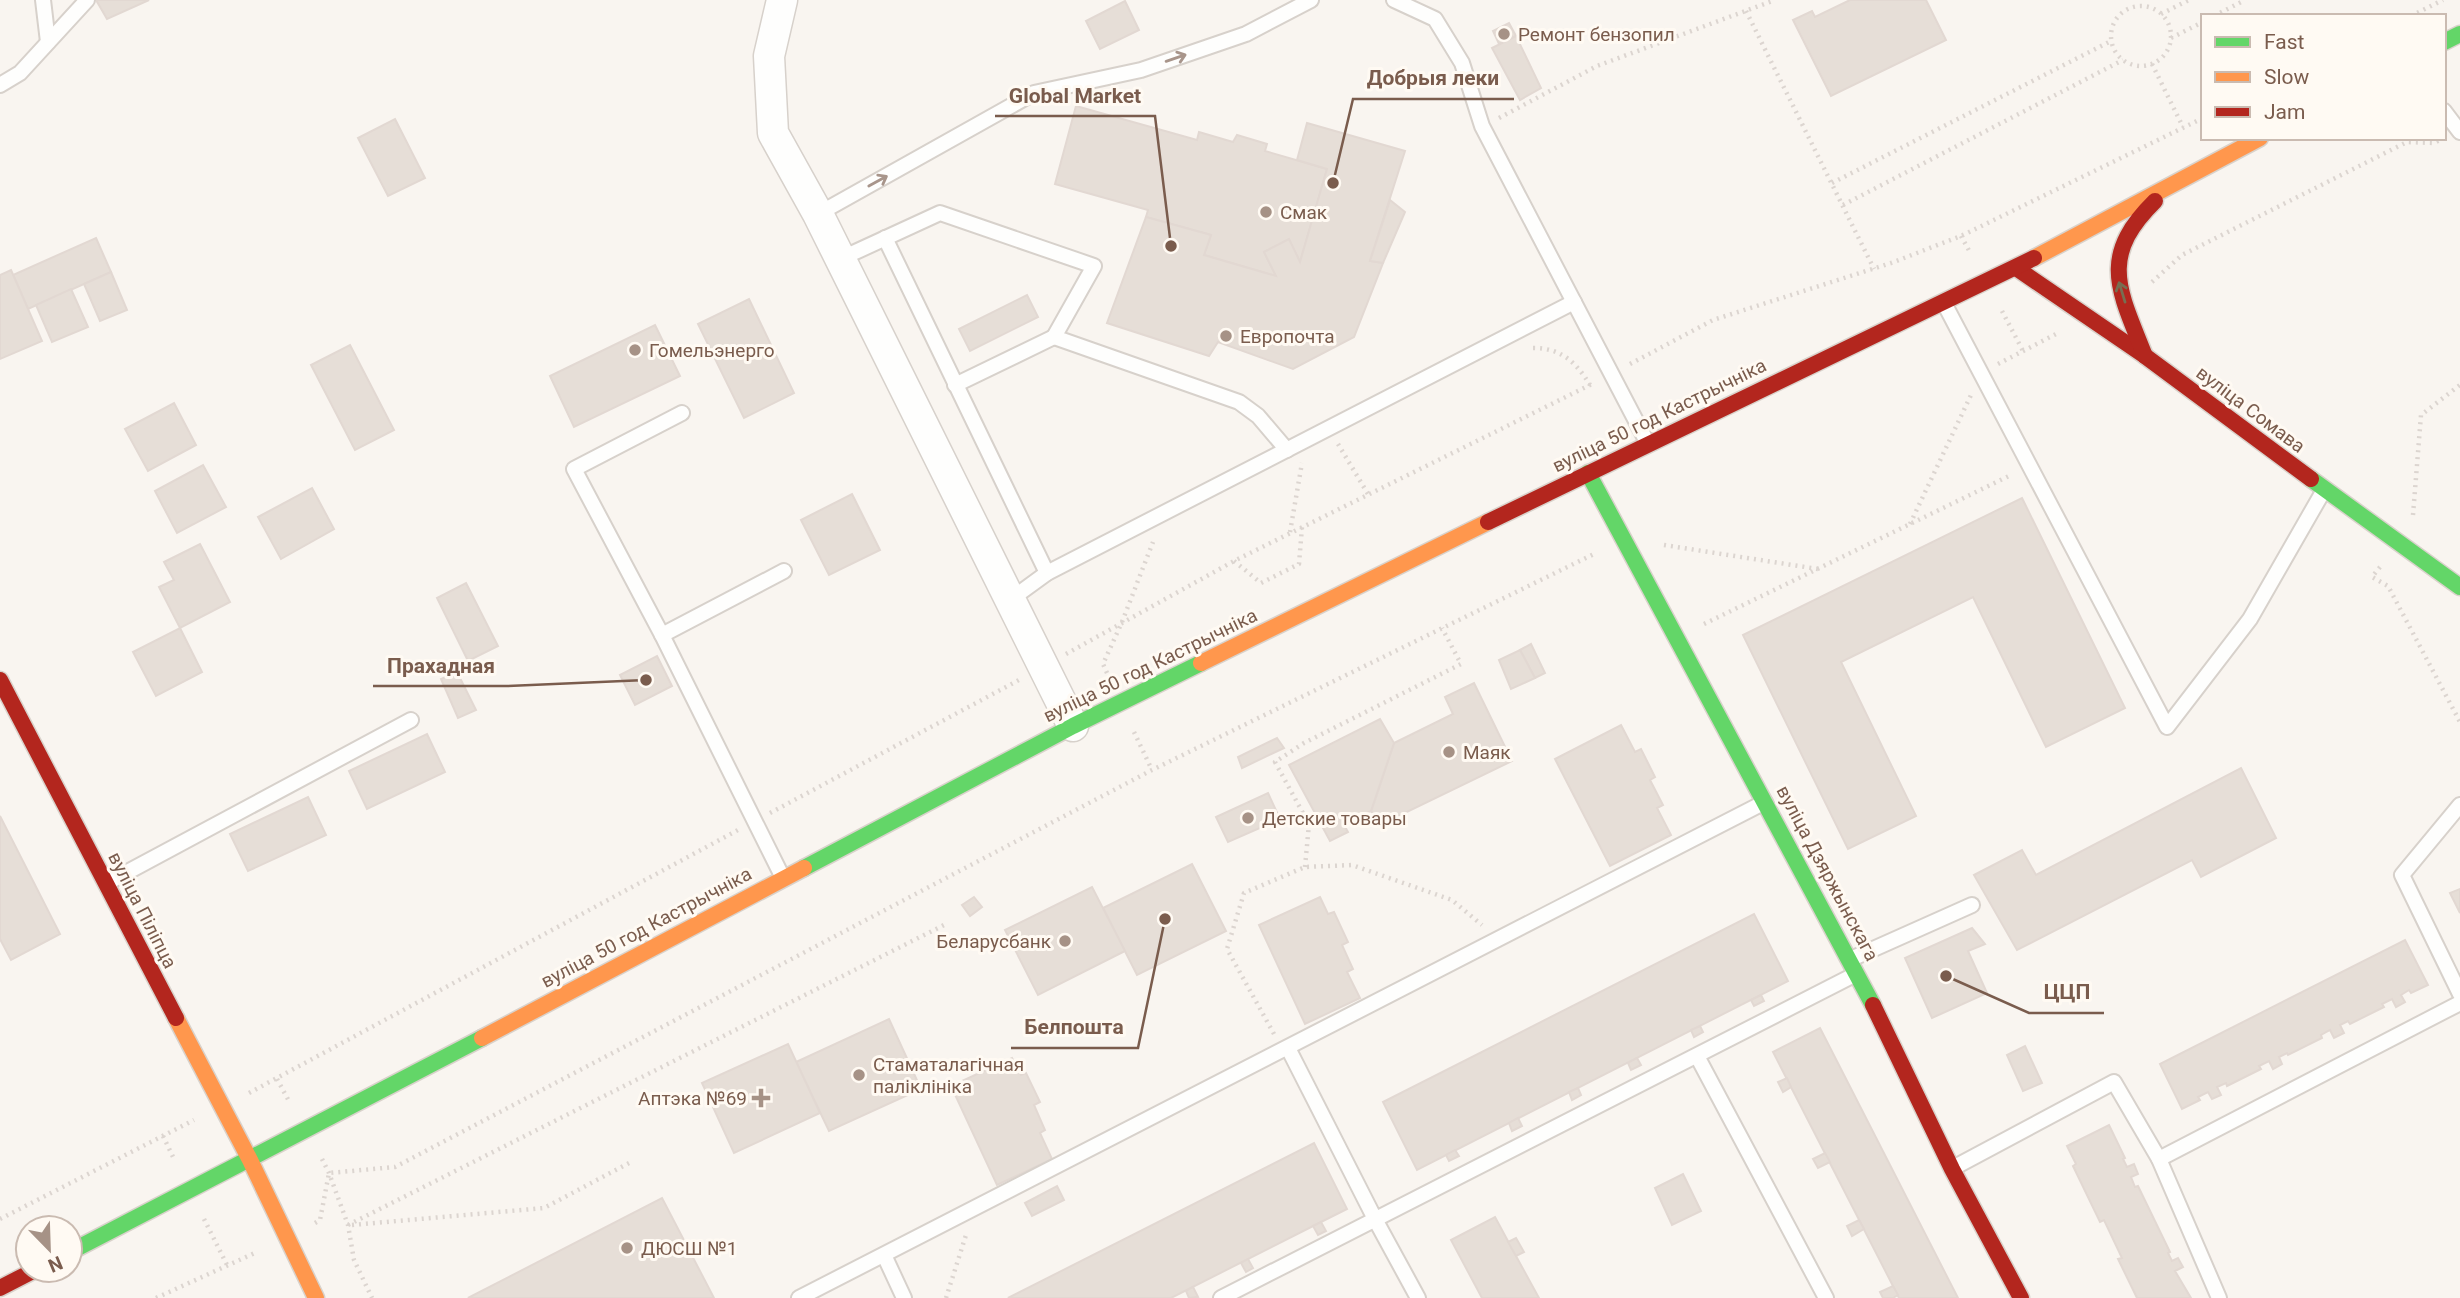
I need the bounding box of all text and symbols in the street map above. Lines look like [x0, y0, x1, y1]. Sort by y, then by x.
legend [2201, 14, 2446, 140]
place label: Ремонт бензопил [1518, 23, 1675, 46]
marker: Ремонт бензопил [1496, 26, 1512, 42]
text: Fast [2264, 30, 2305, 54]
one-way arrow [1164, 51, 1186, 63]
callout: Добрыя леки [1353, 57, 1514, 99]
text: Slow [2264, 65, 2310, 89]
text: Добрыя леки [1367, 66, 1499, 90]
callout: Globаl Market [995, 74, 1155, 116]
text: Globаl Market [1009, 84, 1141, 108]
text: Jam [2264, 100, 2305, 124]
one-way arrow [867, 174, 887, 188]
place label: Смак [1280, 201, 1328, 224]
marker: Смак [1258, 204, 1274, 220]
one-way arrow [2114, 282, 2127, 304]
place label: Европочта [1240, 325, 1335, 348]
marker: Европочта [1218, 328, 1234, 344]
place label: Гомельэнерго [649, 339, 775, 362]
marker: Гомельэнерго [627, 342, 643, 358]
street label: вуліца 50 год Кастрычніка [1549, 354, 1770, 477]
street label: вуліца Сомава [2192, 361, 2310, 458]
street label: вуліца 50 год Кастрычніка [1040, 604, 1261, 727]
callout: Прахадная [373, 644, 508, 686]
text: Прахадная [387, 654, 495, 678]
place label: Маяк [1463, 741, 1511, 764]
marker: Маяк [1441, 744, 1457, 760]
street label: вуліца Дзяржынскага [1772, 782, 1884, 965]
place label: Детские товары [1262, 807, 1407, 830]
marker: Детские товары [1240, 810, 1256, 826]
street label: вуліца Піліпца [103, 848, 182, 972]
street label: вуліца 50 год Кастрычніка [537, 862, 755, 993]
place label: Беларусбанк [936, 930, 1052, 953]
marker: Беларусбанк [1057, 933, 1073, 949]
callout: ЦЦП [2029, 971, 2104, 1013]
text: ЦЦП [2044, 980, 2090, 1004]
callout: Белпошта [1011, 1006, 1138, 1048]
text: Белпошта [1024, 1015, 1124, 1039]
place label: Стаматалагічная паліклініка [873, 1053, 1024, 1098]
marker: Стаматалагічная паліклініка [851, 1067, 867, 1083]
place label: Аптэка №69 [638, 1087, 747, 1110]
marker: Аптэка №69 [753, 1090, 769, 1106]
north arrow [14, 1214, 84, 1284]
place label: ДЮСШ №1 [641, 1237, 737, 1260]
marker: ДЮСШ №1 [619, 1240, 635, 1256]
text: N [45, 1251, 66, 1277]

